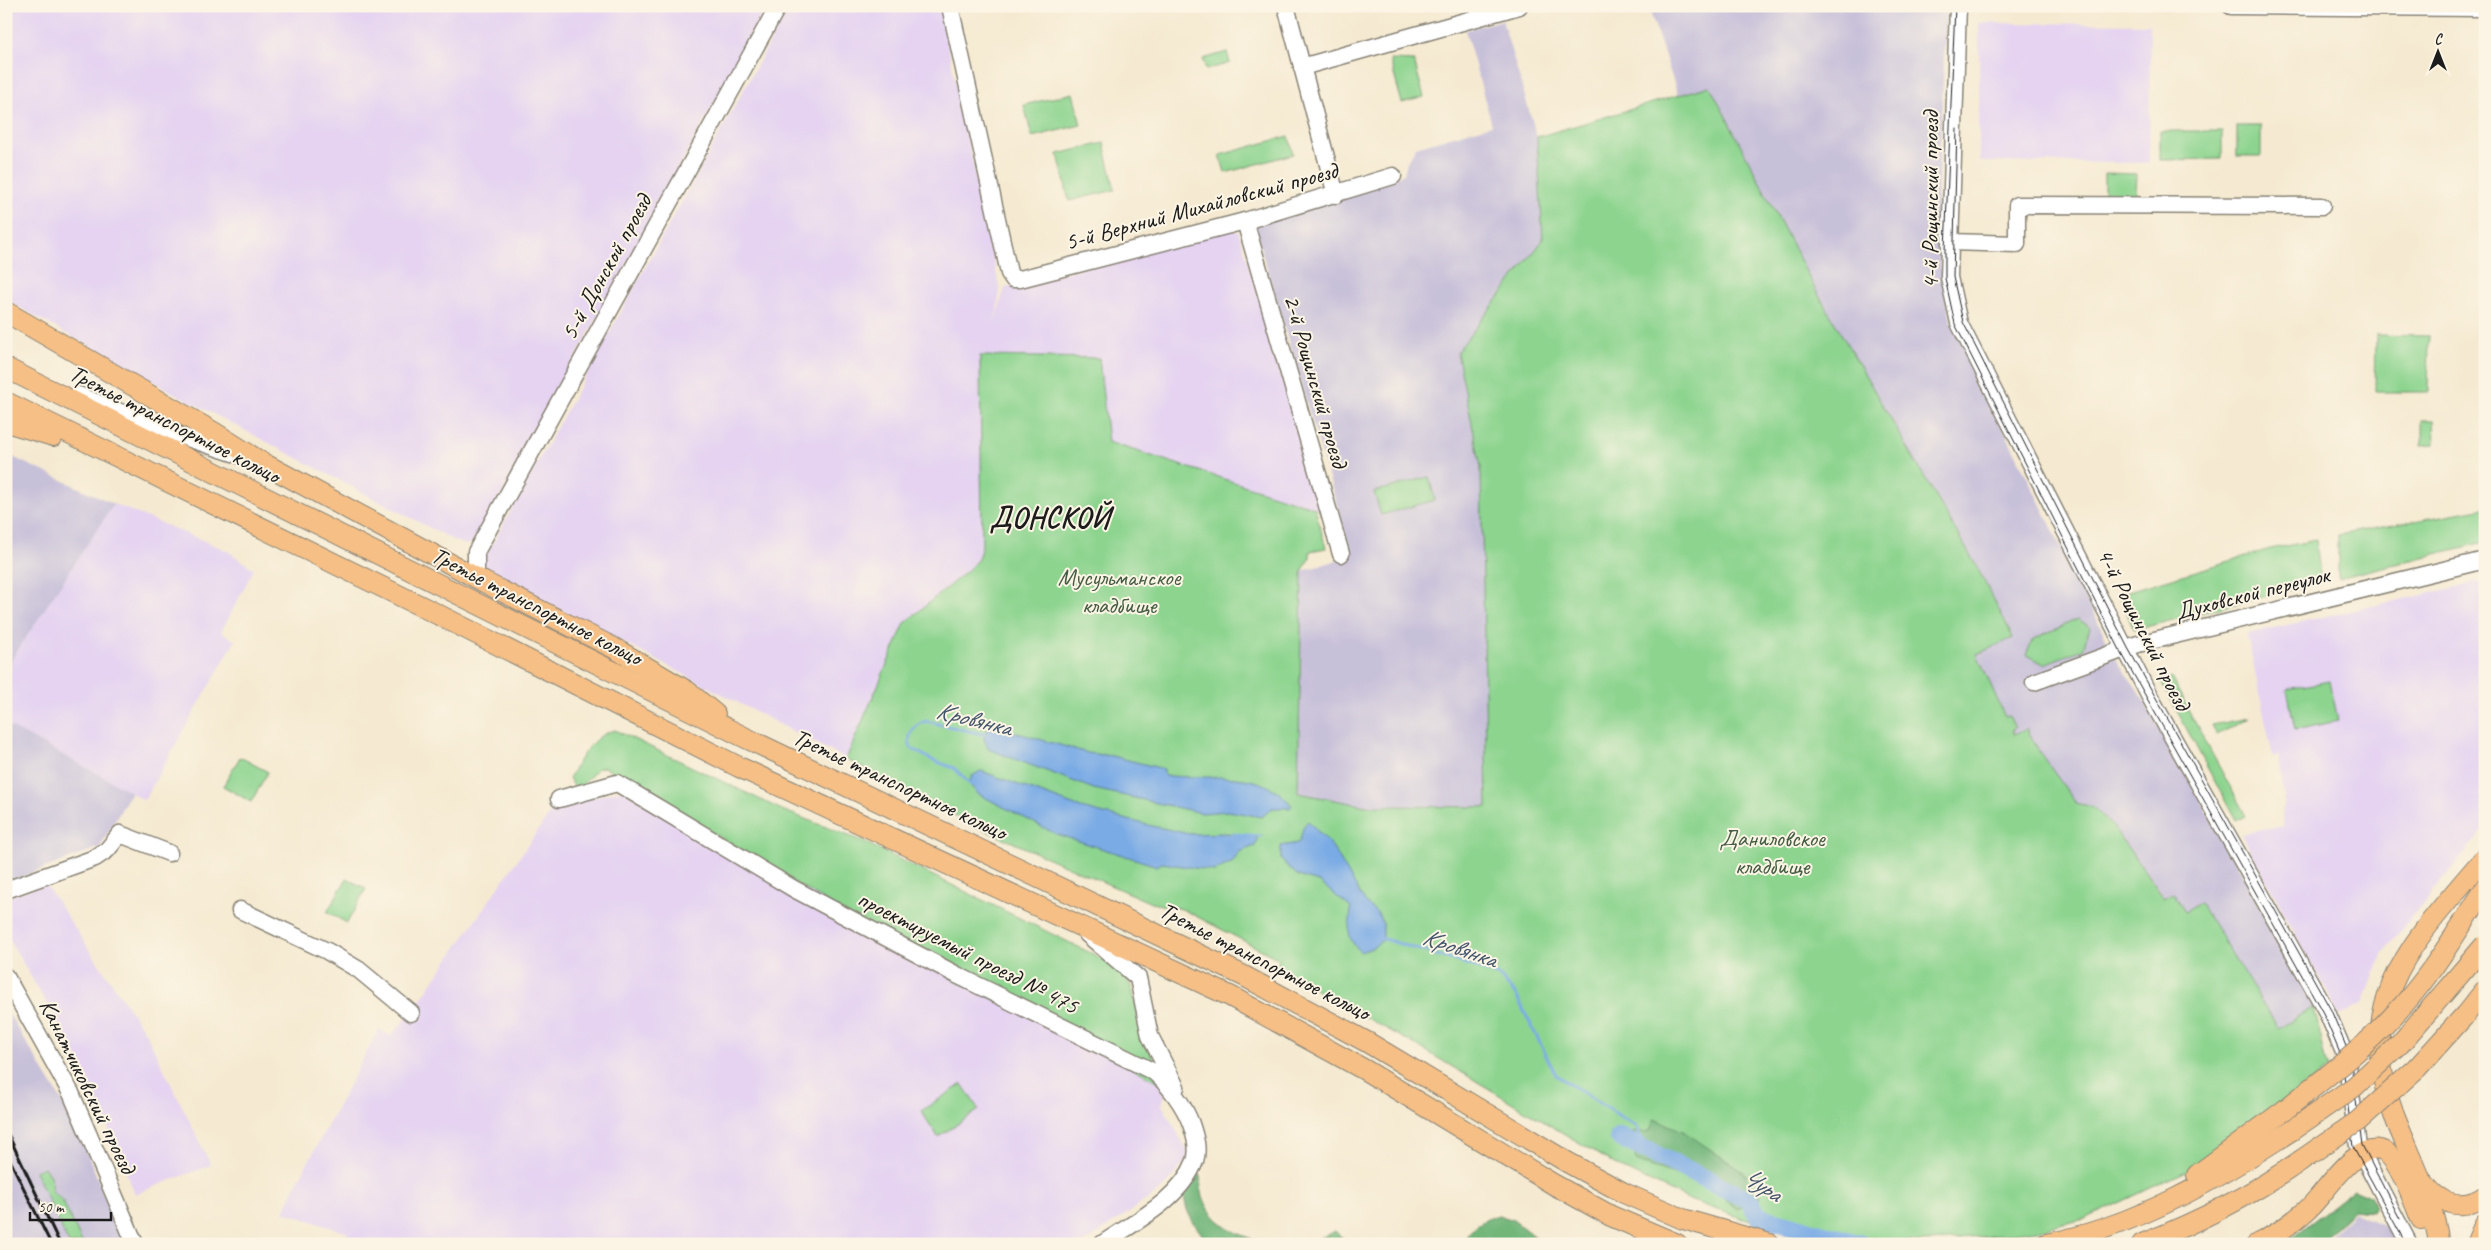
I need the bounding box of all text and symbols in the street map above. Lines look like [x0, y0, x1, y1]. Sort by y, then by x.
north arrow [2414, 28, 2464, 78]
text: С [2435, 31, 2444, 48]
street label: 4-й Рощинский проезд [1915, 108, 1945, 289]
street label: 5-й Верхний Михайловский проезд [1061, 155, 1343, 257]
street label: 5-й Донской проезд [554, 187, 660, 345]
street label: 2-й Рощинский проезд [1277, 291, 1356, 473]
street label: Третье транспортное кольцо [65, 358, 288, 491]
district label: ДОНСКОЙ [989, 499, 1115, 536]
street label: Третье транспортное кольцо [427, 540, 650, 673]
street label: 4-й Рощинский проезд [2090, 543, 2199, 717]
street label: Духовской переулок [2172, 559, 2334, 627]
park label: Мусульманское кладбище [1058, 562, 1182, 620]
water label: Кровянка [933, 694, 1017, 744]
street label: Третье транспортное кольцо [788, 721, 1014, 848]
park label: Даниловское кладбище [1719, 823, 1827, 881]
street label: проектируемый проезд № 475 [853, 883, 1085, 1021]
street label: Третье транспортное кольцо [1155, 895, 1378, 1028]
water label: Кровянка [1419, 920, 1503, 976]
street label: Канатчиковский проезд [33, 994, 144, 1180]
water label: Чура [1737, 1160, 1790, 1210]
scale bar [30, 1190, 111, 1222]
text: 50 m [38, 1198, 65, 1217]

